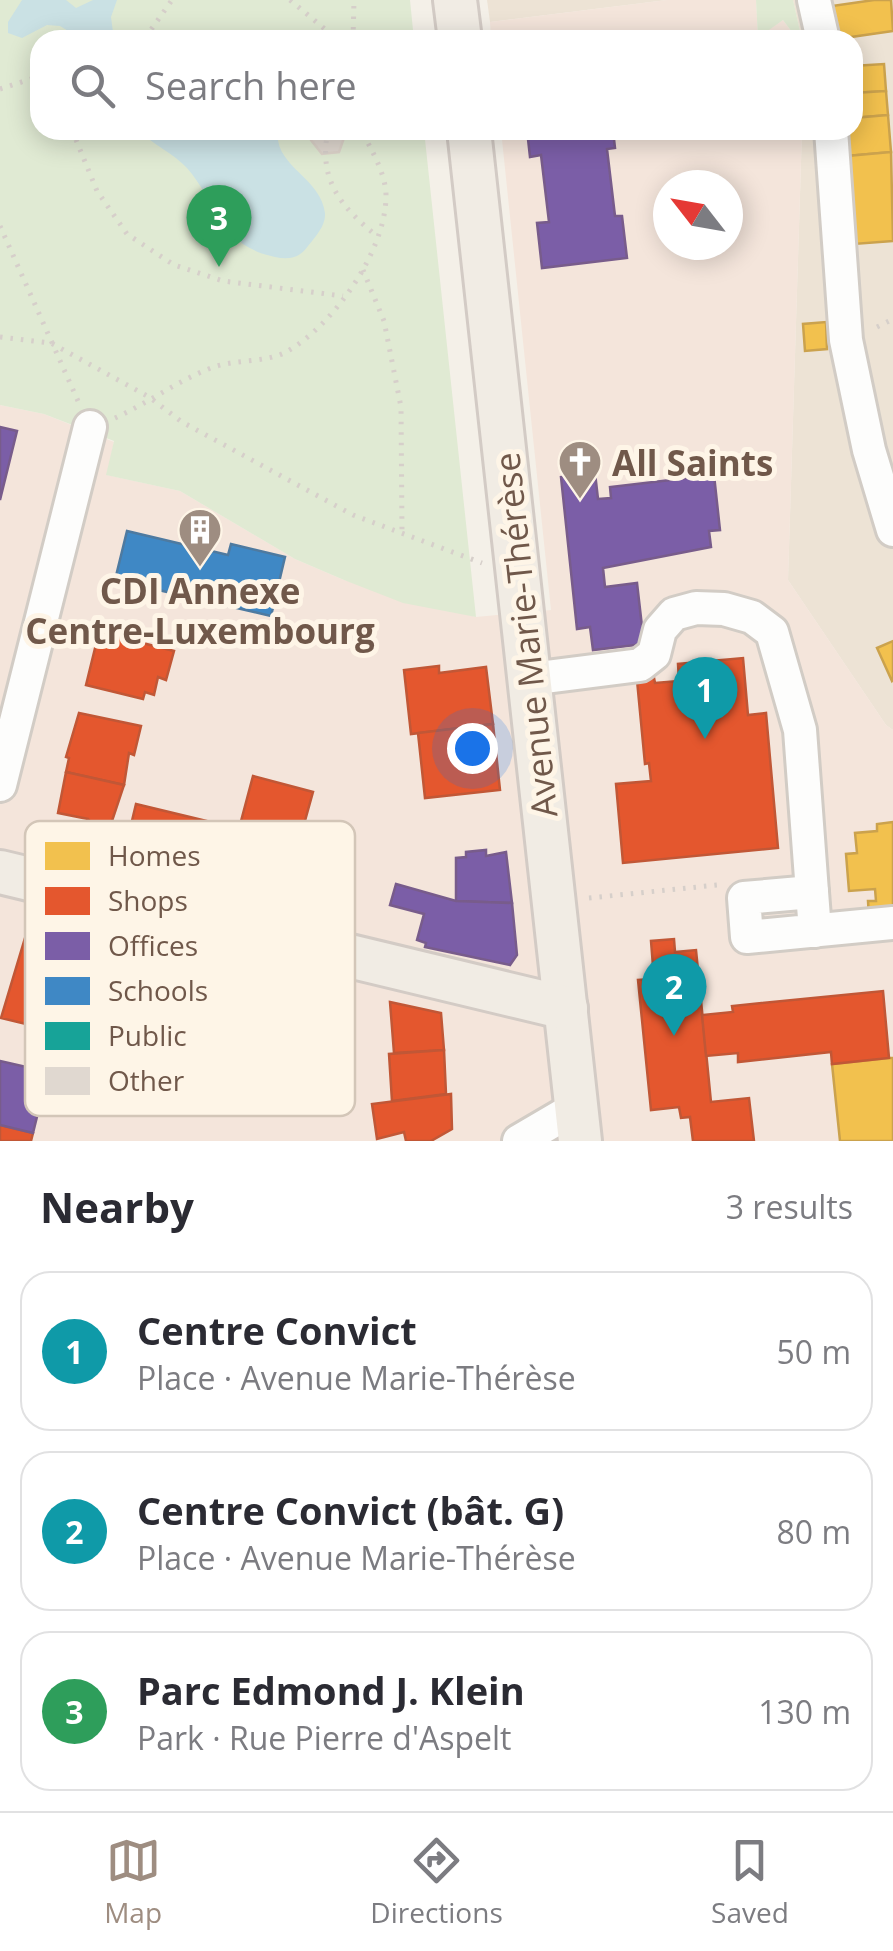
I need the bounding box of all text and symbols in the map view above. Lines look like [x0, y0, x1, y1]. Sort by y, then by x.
search box [30, 30, 863, 140]
icon: search [65, 58, 120, 113]
text: Search here [145, 59, 357, 111]
north arrow [653, 170, 743, 260]
pin: 3 [186, 184, 252, 267]
church icon: All Saints [557, 439, 603, 500]
place label: All Saints [612, 439, 773, 486]
street label: Avenue Marie-Thérèse [482, 450, 568, 820]
building icon: CDI Annexe Centre-Luxembourg [177, 507, 223, 568]
place label: CDI Annexe Centre-Luxembourg [25, 567, 375, 654]
pin: 1 [672, 656, 738, 739]
your location [447, 723, 498, 774]
legend [25, 821, 355, 1116]
text: Homes [108, 836, 200, 874]
text: Shops [108, 881, 188, 919]
text: Offices [108, 926, 198, 964]
pin: 2 [642, 954, 706, 1036]
text: Schools [108, 971, 208, 1009]
text: Public [108, 1016, 187, 1054]
text: Other [108, 1061, 185, 1099]
text: Nearby [40, 1178, 194, 1235]
text: 3 results [726, 1185, 853, 1228]
text: Centre Convict [137, 1304, 417, 1356]
text: 1 [65, 1330, 84, 1373]
text: 50 m [776, 1330, 851, 1373]
text: Place · Avenue Marie-Thérèse [137, 1356, 576, 1399]
text: Centre Convict (bât. G) [137, 1484, 564, 1536]
text: 2 [65, 1510, 84, 1553]
text: 80 m [776, 1510, 851, 1553]
text: Place · Avenue Marie-Thérèse [137, 1536, 576, 1579]
text: Parc Edmond J. Klein [137, 1664, 525, 1716]
text: 3 [65, 1690, 84, 1733]
text: 130 m [758, 1690, 851, 1733]
text: Park · Rue Pierre d'Aspelt [137, 1716, 511, 1759]
tab: Map [104, 1833, 162, 1931]
tab: Directions [370, 1833, 503, 1931]
tab: Saved [711, 1833, 789, 1931]

